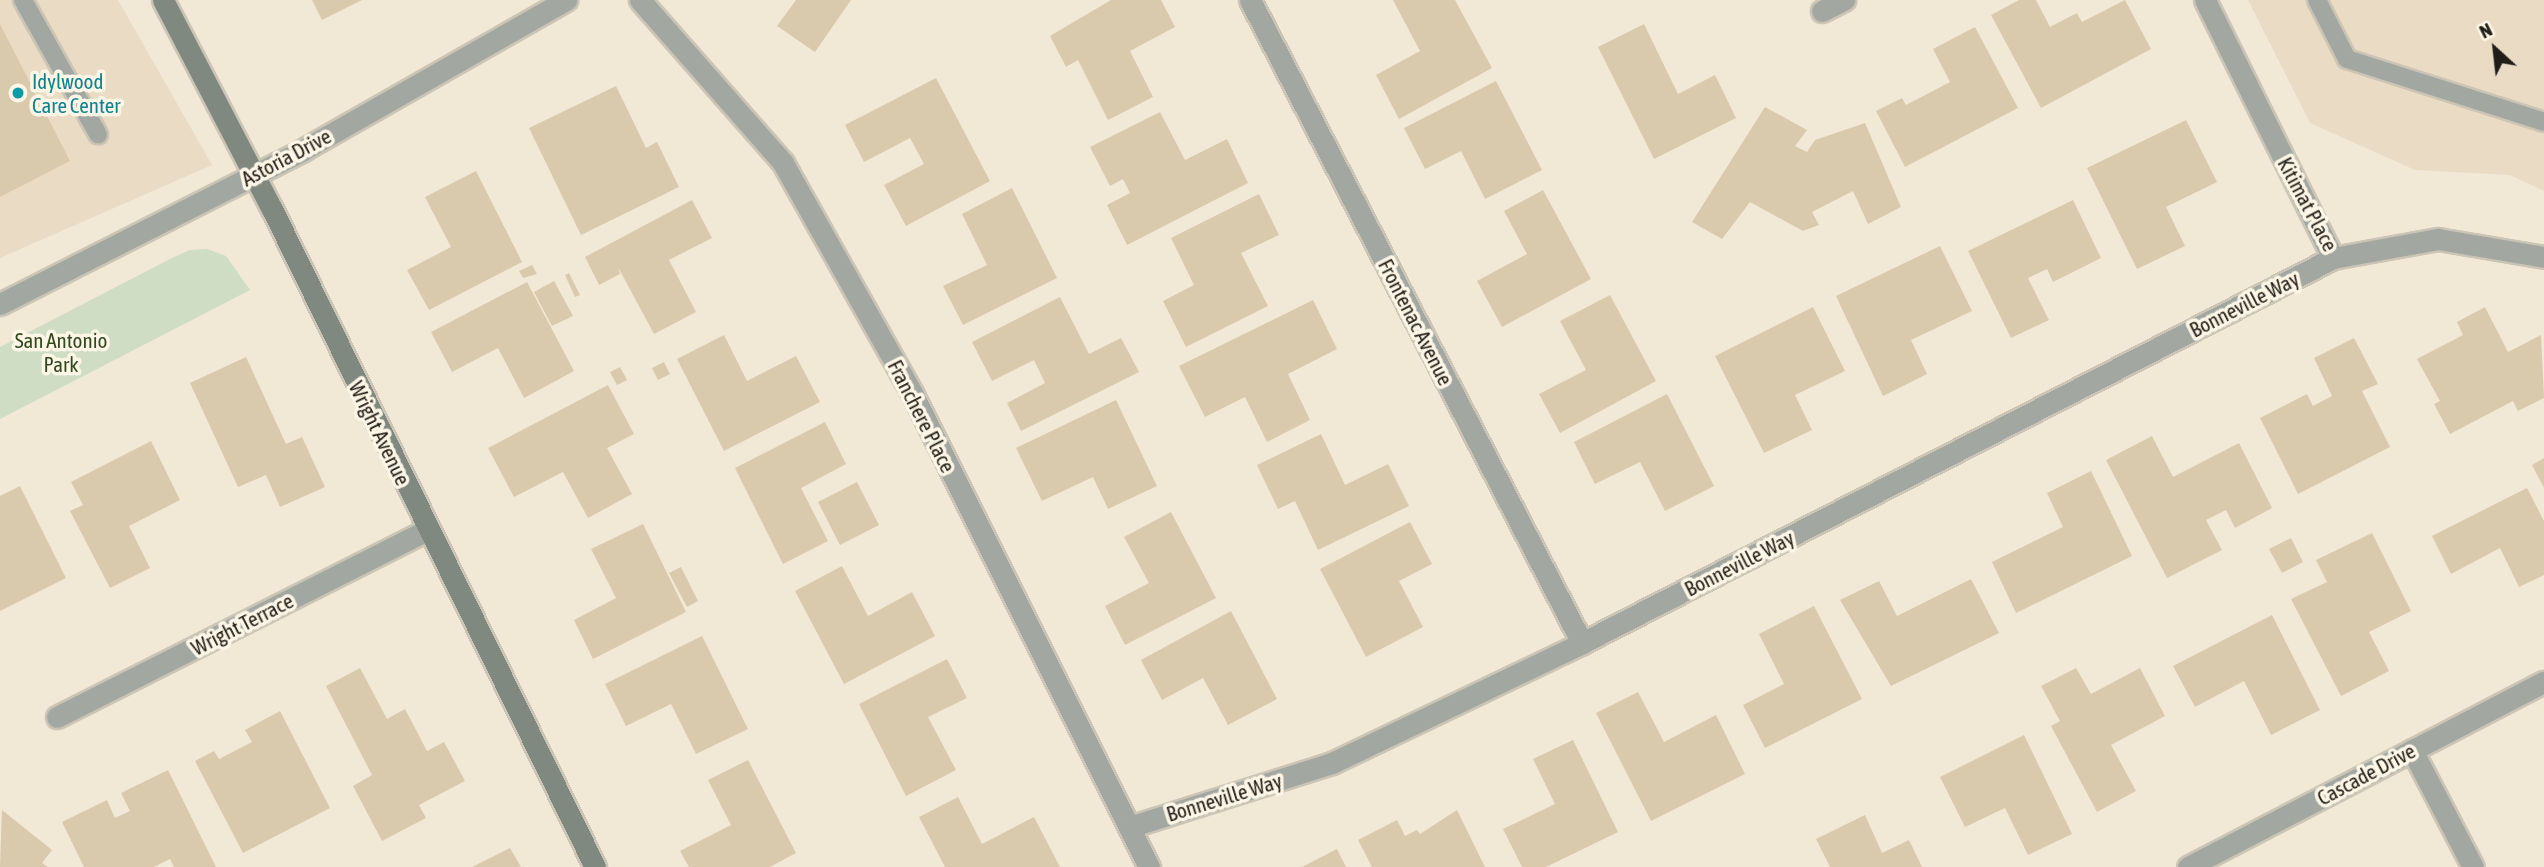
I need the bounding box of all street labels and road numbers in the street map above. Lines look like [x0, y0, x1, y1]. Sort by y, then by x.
street label: Astoria Drive [237, 123, 335, 191]
street label: Kitimat Place [2273, 153, 2343, 255]
street label: Frontenac Avenue [1373, 255, 1459, 389]
street label: Bonneville Way [2185, 266, 2303, 342]
street label: Franchere Place [883, 356, 961, 476]
street label: Wright Avenue [344, 377, 416, 489]
street label: Bonneville Way [1680, 525, 1798, 601]
street label: Wright Terrace [187, 588, 297, 660]
street label: Cascade Drive [2313, 738, 2419, 810]
street label: Bonneville Way [1163, 768, 1285, 826]

